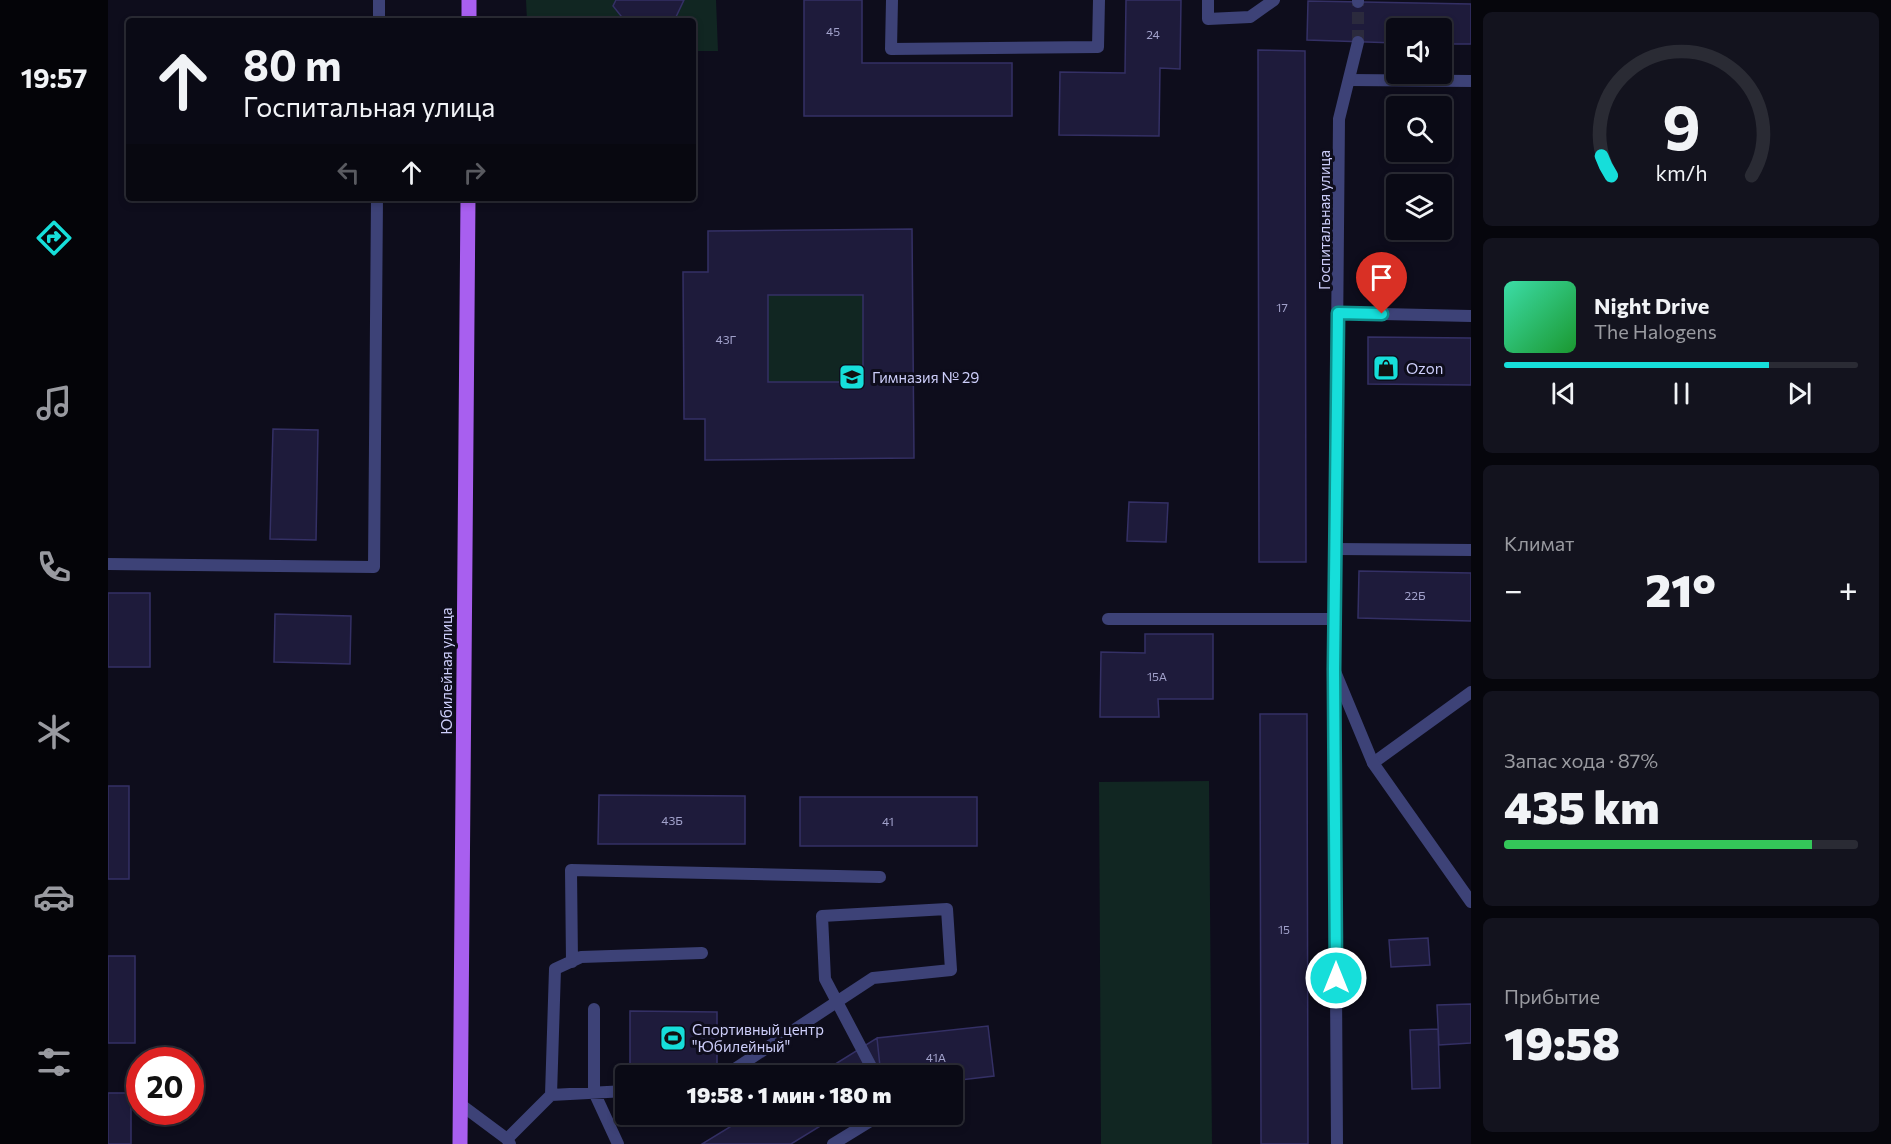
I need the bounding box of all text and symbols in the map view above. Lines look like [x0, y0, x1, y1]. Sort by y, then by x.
map controls [1386, 18, 1452, 240]
button: sound [1386, 18, 1452, 84]
house number: 45 [826, 24, 840, 38]
house number: 24 [1146, 27, 1160, 41]
text: 80 m [243, 38, 342, 90]
icon: ahead [144, 42, 222, 120]
text: 19:57 [21, 61, 87, 94]
text: 9 [1662, 87, 1700, 163]
text: Госпитальная улица [243, 90, 495, 123]
button: search [1386, 96, 1452, 162]
street label: Госпитальная улица [1315, 150, 1333, 290]
icon: left [332, 156, 365, 189]
icon: ahead [395, 156, 428, 189]
icon: right [458, 156, 491, 189]
text: km/h [1655, 160, 1707, 186]
button: layers [1386, 174, 1452, 240]
icon: directions [33, 217, 75, 259]
pin [1356, 252, 1407, 314]
icon: arrive [1365, 261, 1398, 294]
text: Night Drive [1594, 292, 1709, 319]
house number: 17 [1276, 300, 1288, 314]
text: The Halogens [1594, 319, 1717, 343]
house number: 43Г [716, 332, 737, 346]
shop icon: Ozon [1371, 353, 1401, 383]
place label: Ozon [1406, 359, 1443, 377]
school or university icon: Гимназия № 29 [837, 362, 867, 392]
place label: Гимназия № 29 [872, 368, 979, 386]
icon: previous [1547, 377, 1580, 410]
icon: pause [1665, 377, 1698, 410]
icon: next [1783, 377, 1816, 410]
icon: music [33, 382, 75, 424]
text: Климат [1504, 531, 1574, 555]
icon: phone [33, 546, 75, 588]
text: 21° [1645, 561, 1716, 616]
text: − [1504, 568, 1523, 609]
text: + [1839, 568, 1858, 609]
house number: 22Б [1405, 588, 1426, 602]
street label: Юбилейная улица [437, 607, 455, 735]
house number: 15А [1147, 669, 1167, 683]
icon: climate [33, 711, 75, 753]
text: Запас хода · 87% [1504, 748, 1658, 772]
text: 435 km [1504, 778, 1659, 833]
house number: 43Б [661, 813, 683, 827]
house number: 41 [882, 814, 894, 828]
icon: car [33, 876, 75, 918]
house number: 15 [1278, 922, 1290, 936]
position arrow [1304, 946, 1368, 1010]
text: Прибытие [1504, 984, 1600, 1008]
text: 19:58 [1504, 1014, 1620, 1069]
place label: Спортивный центр "Юбилейный" [692, 1020, 824, 1055]
sports icon: Спортивный центр "Юбилейный" [658, 1023, 688, 1053]
icon: filters [33, 1041, 75, 1083]
speed limit sign: 20 [126, 1047, 204, 1125]
house number: 41А [926, 1050, 946, 1064]
text: 19:58 · 1 мин · 180 m [687, 1081, 891, 1108]

